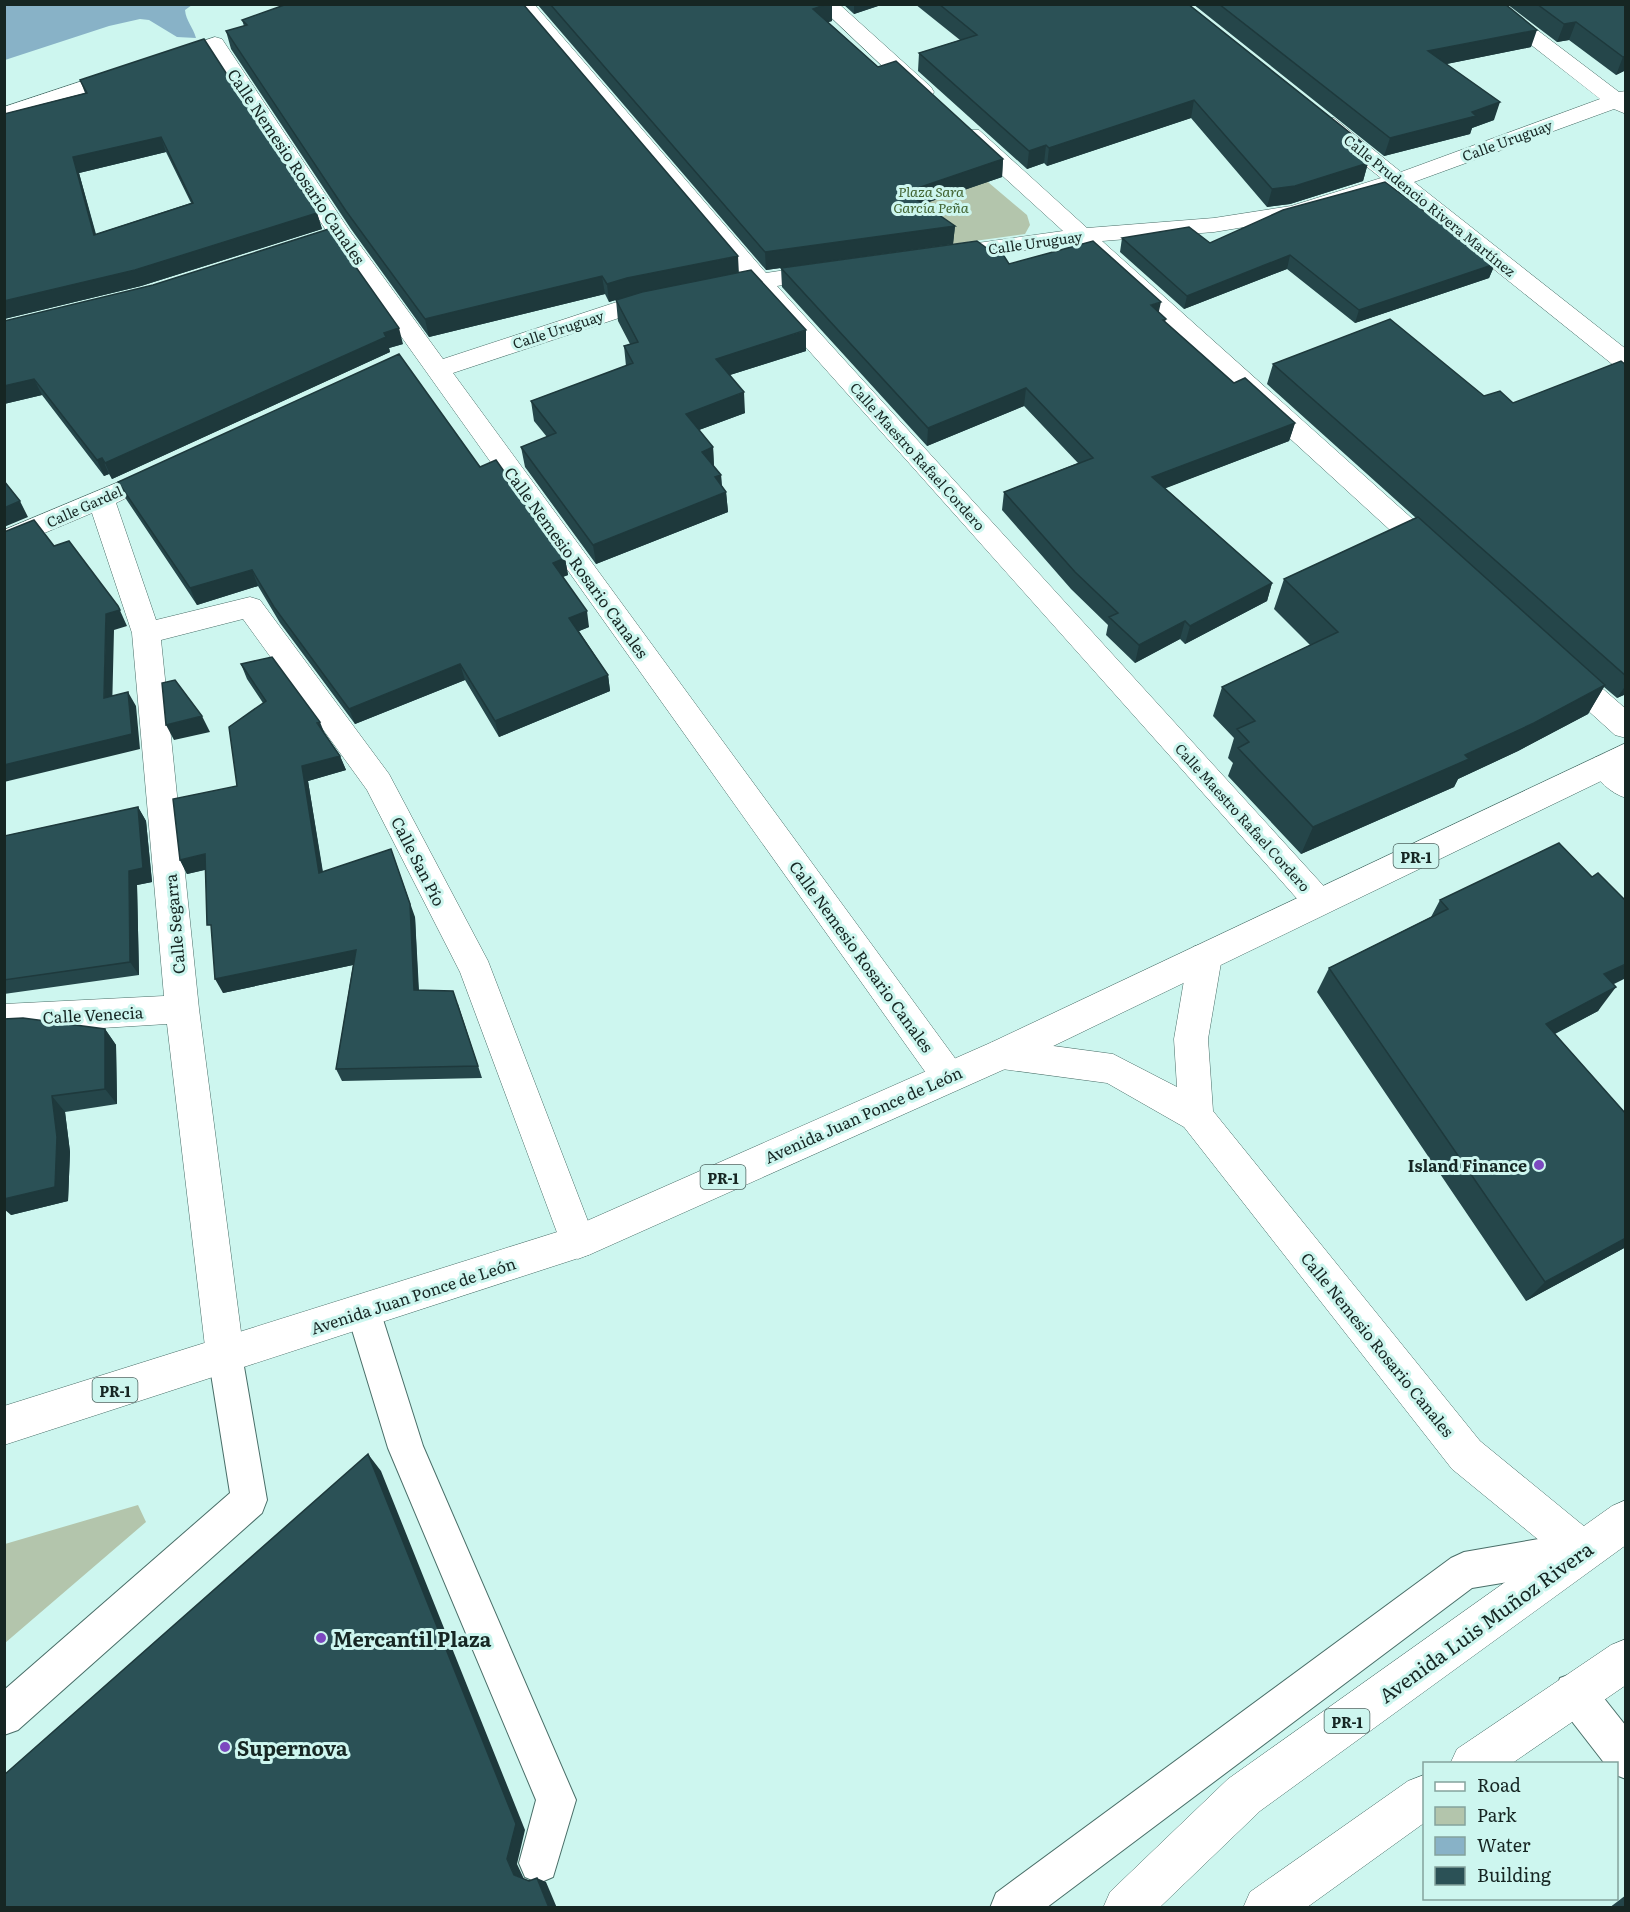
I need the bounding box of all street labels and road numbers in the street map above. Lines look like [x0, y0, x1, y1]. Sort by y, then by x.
street label: Calle Nemesio Rosario Canales [222, 63, 372, 269]
street label: Calle Uruguay [1459, 114, 1556, 166]
street label: Calle Prudencio Rivera Martínez [1340, 129, 1520, 281]
street label: Calle Uruguay [987, 225, 1084, 258]
street label: Calle Uruguay [510, 305, 607, 353]
street label: Calle Maestro Rafael Cordero [846, 378, 990, 534]
street label: Calle Nemesio Rosario Canales [499, 461, 655, 663]
street label: Calle Gardel [43, 480, 125, 532]
street label: Calle Maestro Rafael Cordero [1171, 739, 1315, 895]
street label: Calle San Pío [386, 812, 452, 910]
road number: PR-1 [1394, 844, 1438, 868]
street label: Calle Nemesio Rosario Canales [784, 855, 940, 1057]
street label: Calle Segarra [158, 872, 190, 975]
street label: Calle Venecia [42, 999, 144, 1029]
street label: Avenida Juan Ponce de León [760, 1059, 966, 1169]
road number: PR-1 [700, 1165, 746, 1189]
street label: Calle Nemesio Rosario Canales [1296, 1246, 1460, 1442]
street label: Avenida Juan Ponce de León [307, 1250, 519, 1339]
road number: PR-1 [92, 1378, 138, 1402]
street label: Avenida Luis Muñoz Rivera [1372, 1533, 1599, 1709]
road number: PR-1 [1324, 1709, 1370, 1733]

